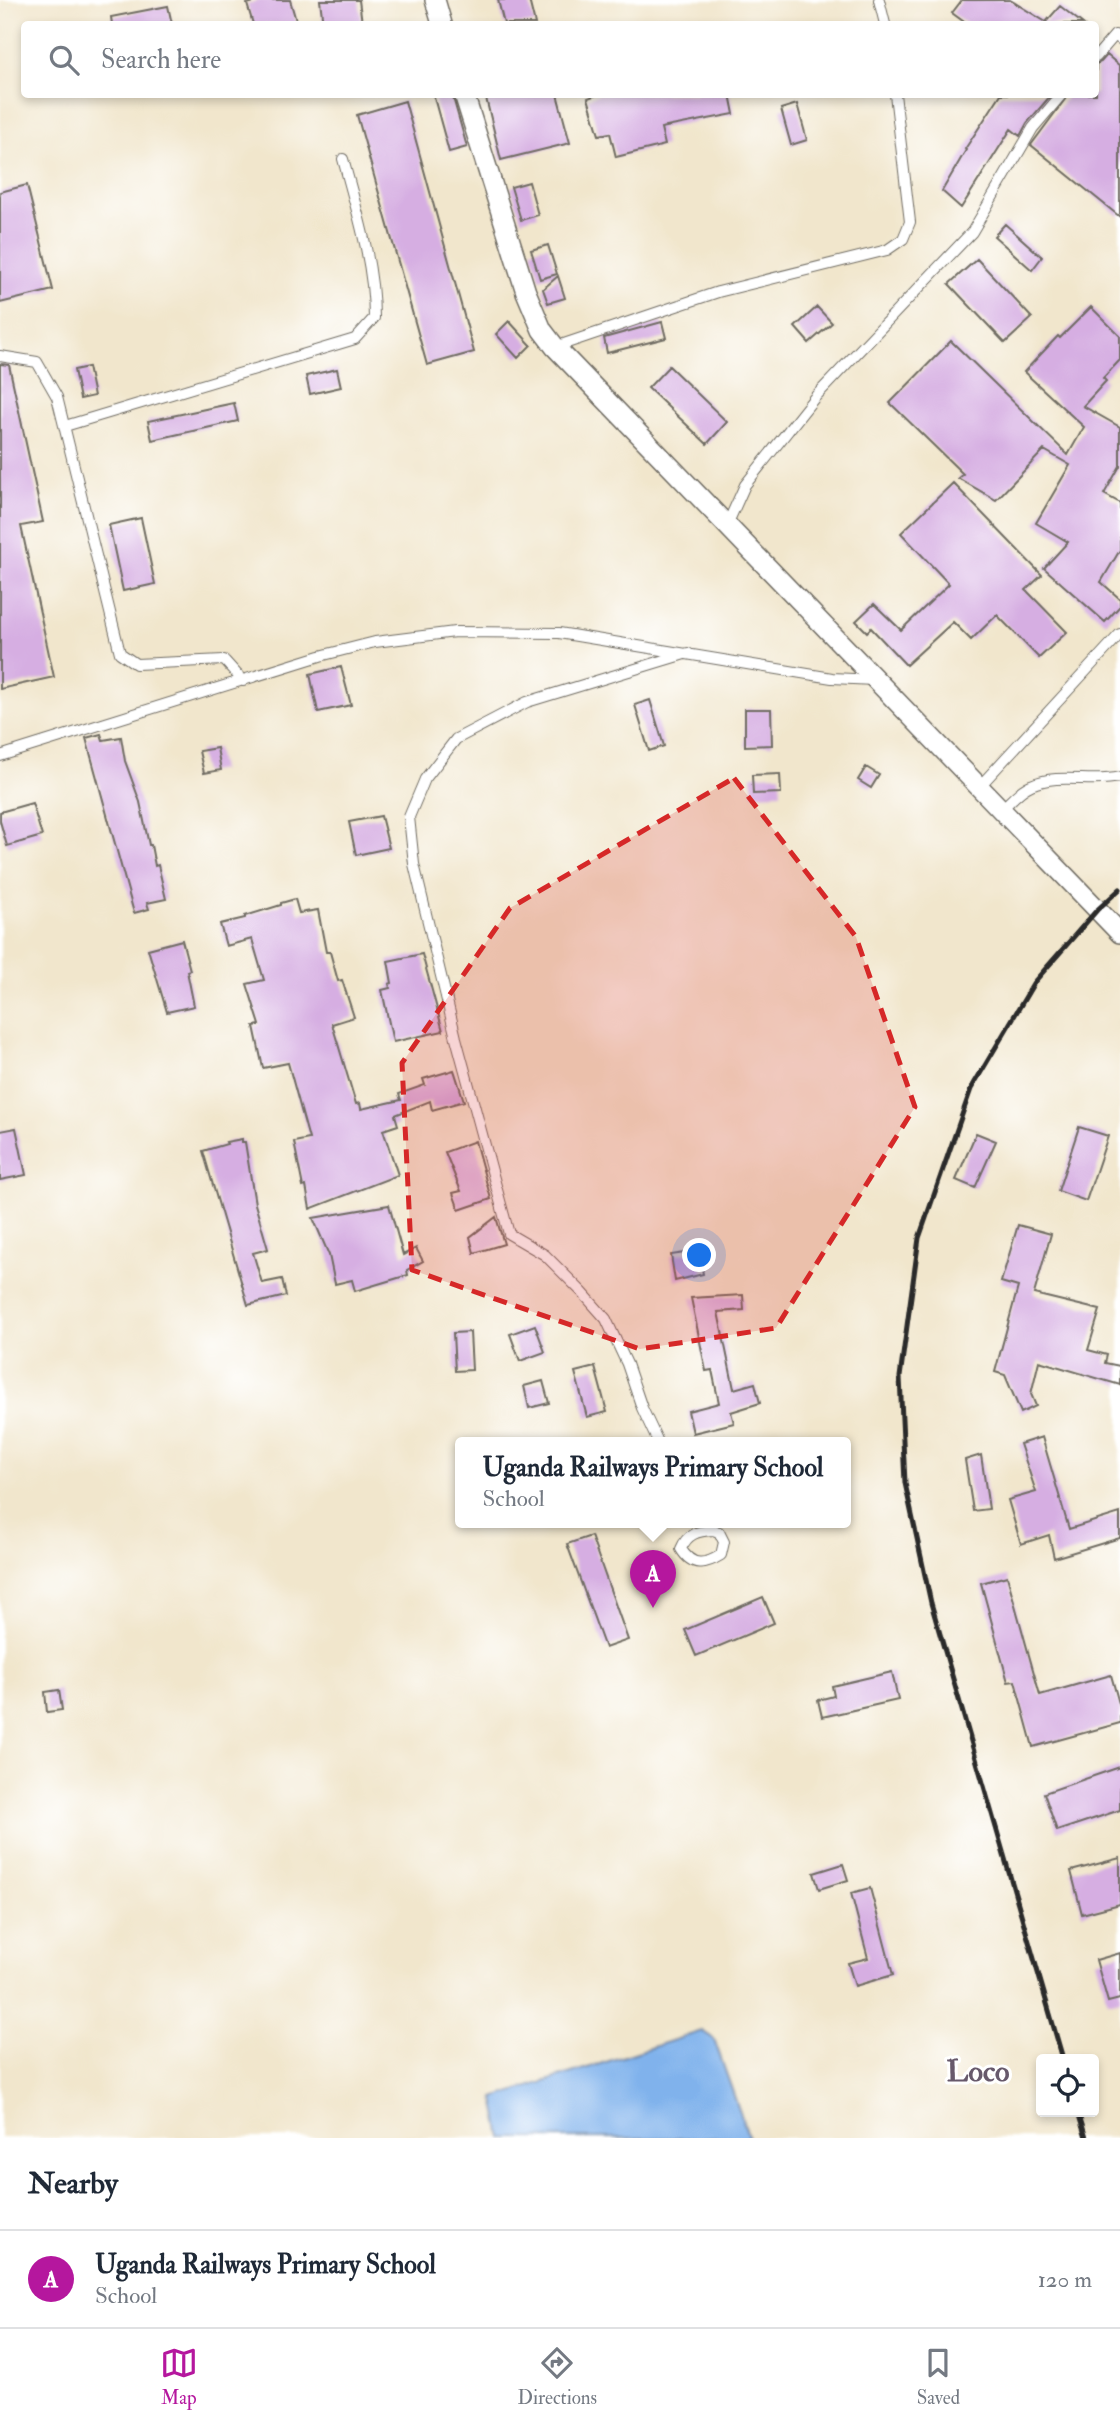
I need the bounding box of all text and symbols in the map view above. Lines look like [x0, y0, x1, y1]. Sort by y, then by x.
search box [21, 21, 1099, 98]
icon: search [45, 41, 83, 79]
text: Search here [101, 44, 221, 76]
your location [682, 1238, 716, 1272]
popup [455, 1437, 851, 1528]
text: Uganda Railways Primary School [483, 1452, 823, 1484]
text: School [483, 1484, 545, 1513]
pin: A [630, 1550, 676, 1608]
district label: Loco [947, 2053, 1009, 2090]
map controls [1036, 2054, 1099, 2117]
button: locate [1036, 2054, 1099, 2117]
text: Nearby [28, 2165, 118, 2202]
text: Uganda Railways Primary School [95, 2249, 436, 2281]
text: A [44, 2265, 58, 2294]
text: 120 m [1038, 2265, 1092, 2294]
text: School [95, 2281, 157, 2310]
tab: Map [160, 2344, 198, 2410]
tab: Directions [517, 2344, 597, 2410]
tab: Saved [917, 2344, 960, 2410]

